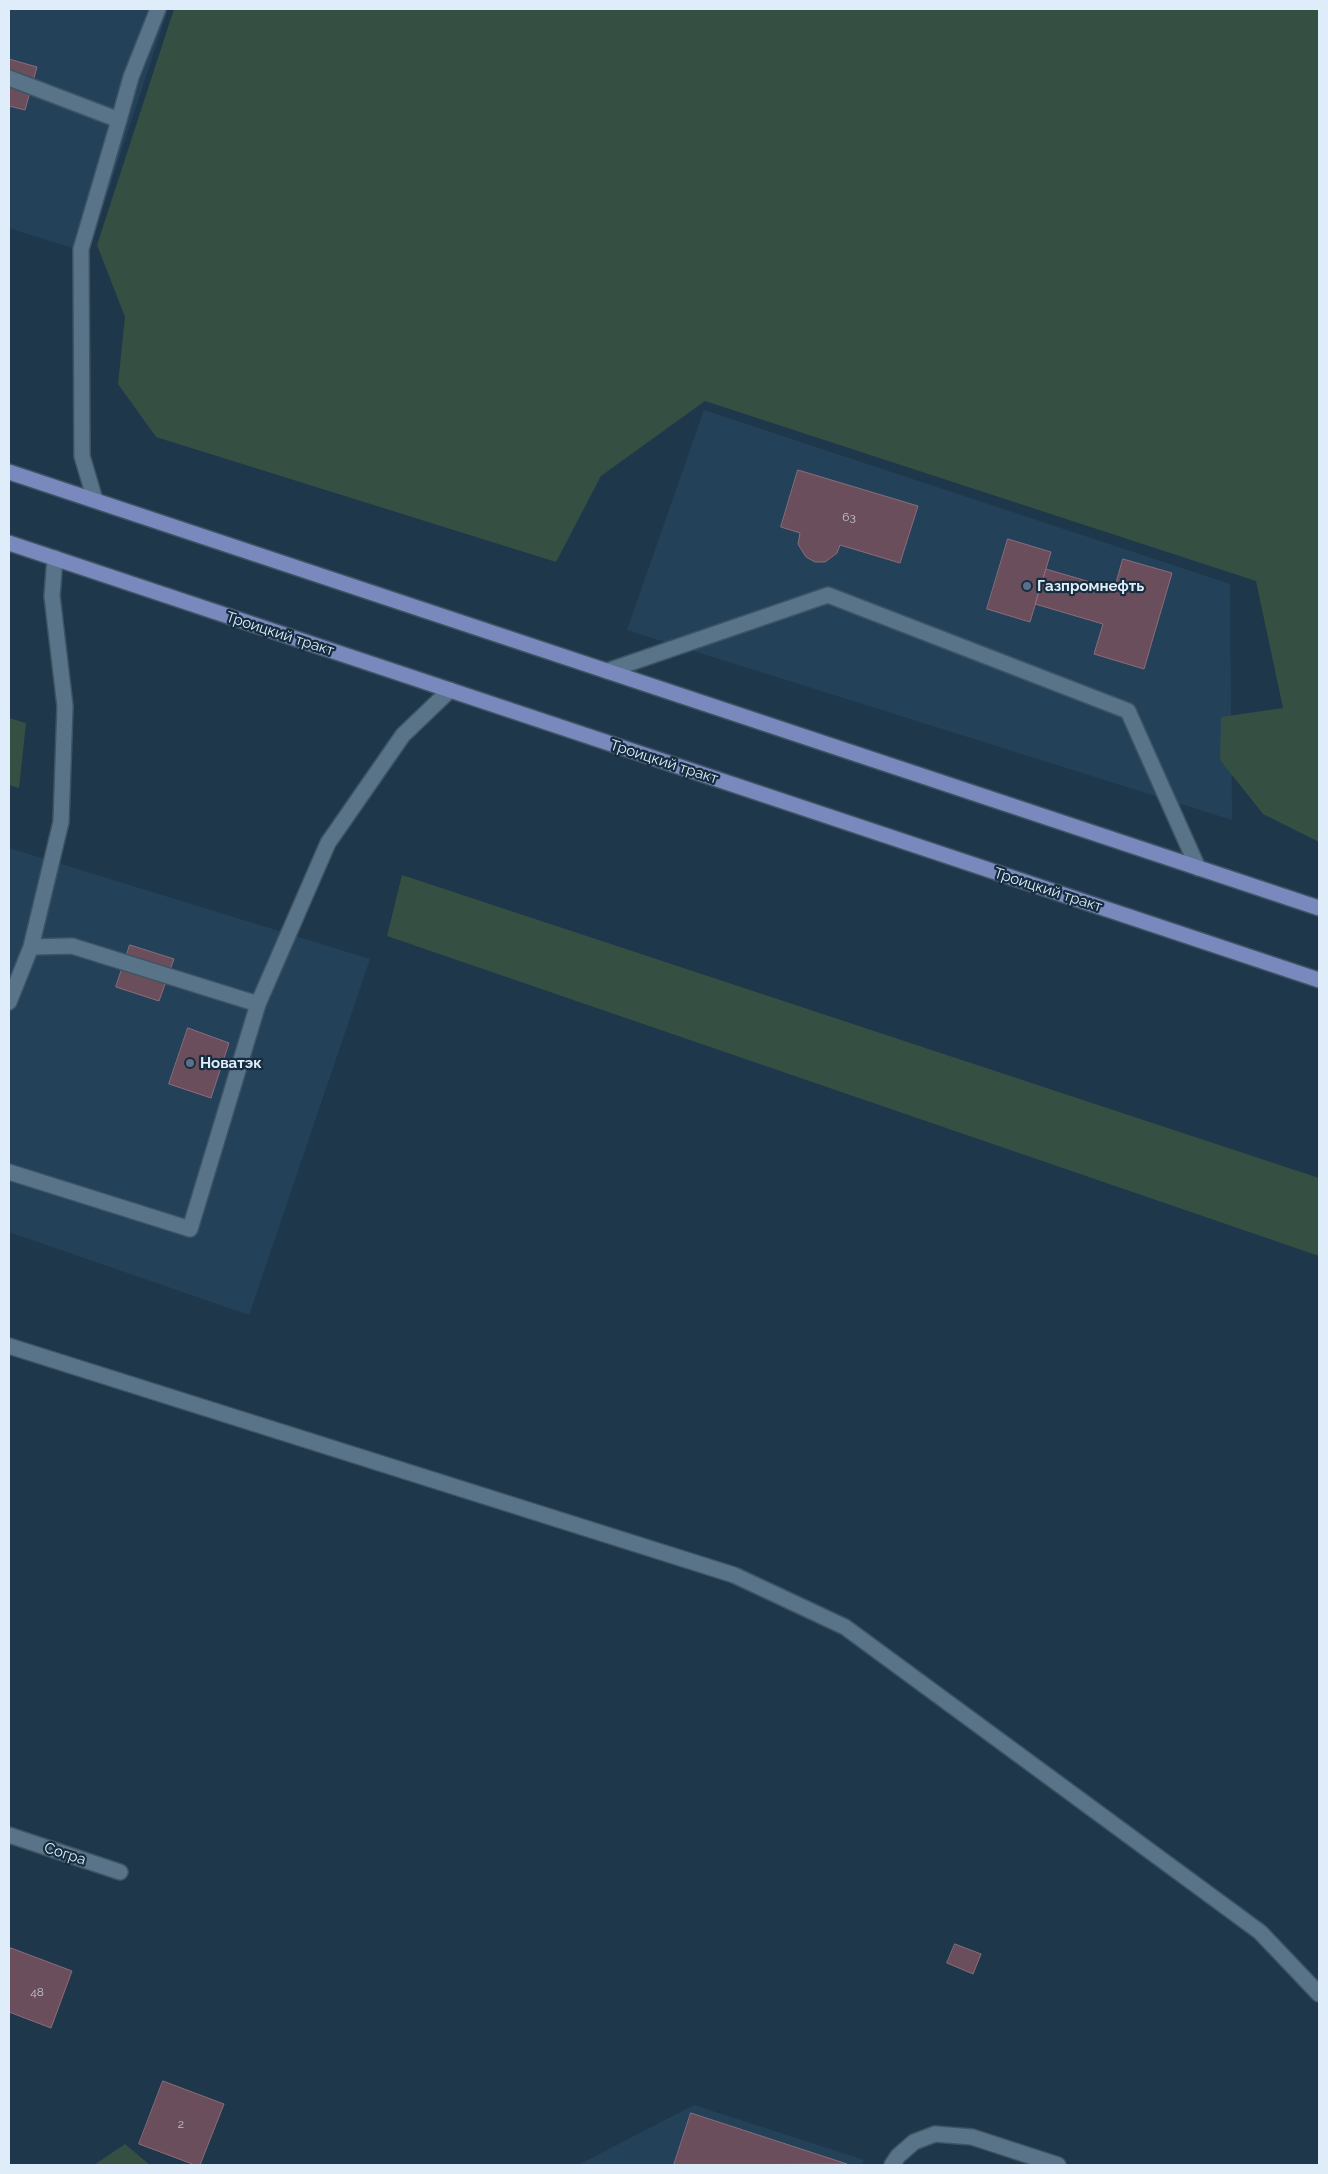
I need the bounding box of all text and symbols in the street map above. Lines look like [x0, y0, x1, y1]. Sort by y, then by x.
house number: 63 [842, 510, 856, 524]
place label: Газпромнефть [1037, 577, 1144, 595]
marker: Газпромнефть [1021, 580, 1033, 592]
street label: Троицкий тракт [224, 608, 336, 660]
street label: Троицкий тракт [608, 736, 720, 788]
street label: Троицкий тракт [992, 864, 1104, 916]
place label: Новатэк [200, 1054, 262, 1072]
marker: Новатэк [184, 1057, 196, 1069]
street label: Согра [42, 1839, 88, 1869]
house number: 48 [30, 1985, 44, 1999]
house number: 2 [178, 2117, 184, 2131]

